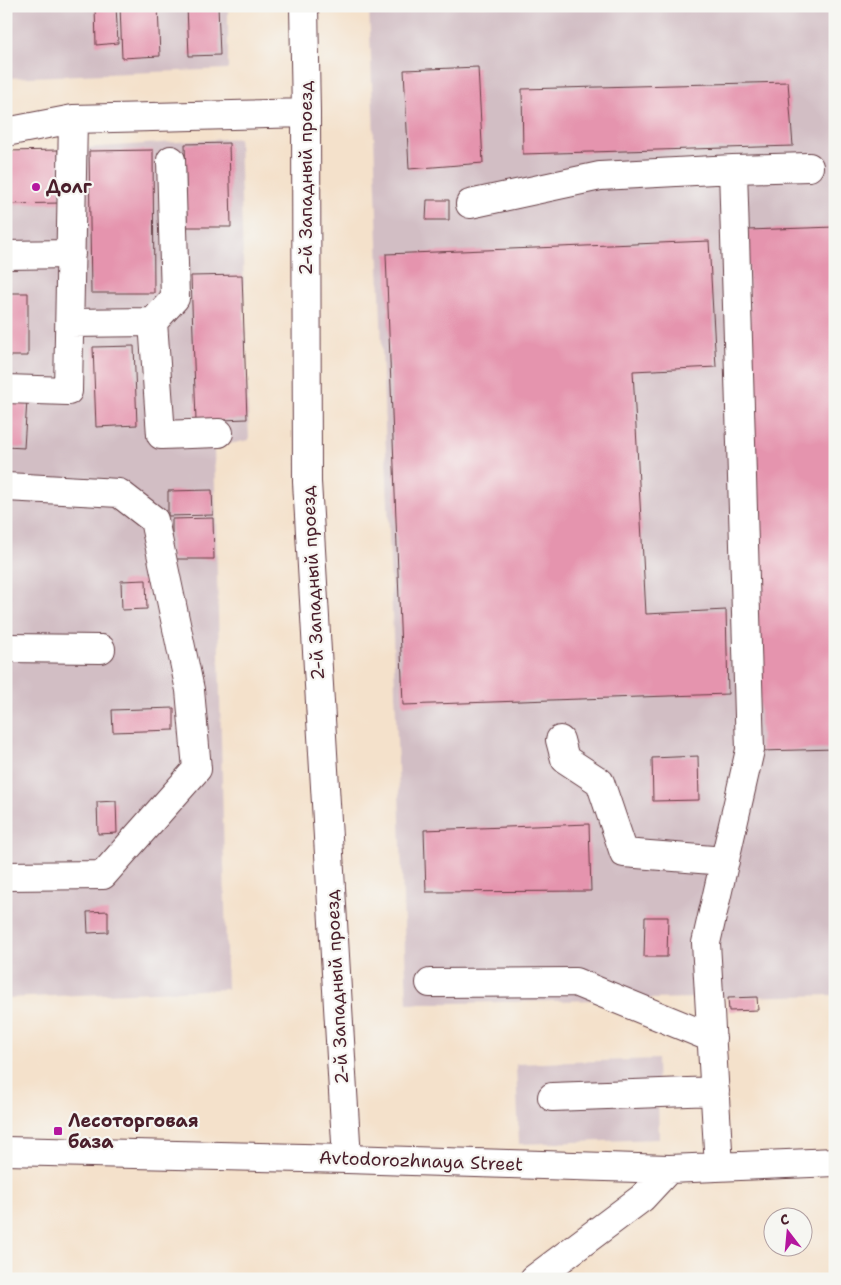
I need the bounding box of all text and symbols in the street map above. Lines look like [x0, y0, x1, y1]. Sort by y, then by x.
street label: 2-й Западный проезд [294, 80, 318, 275]
place label: Долг [46, 175, 93, 199]
marker: Долг [30, 181, 42, 193]
street label: 2-й Западный проезд [296, 484, 330, 681]
street label: 2-й Западный проезд [320, 888, 354, 1085]
place label: Лесоторговая база [68, 1109, 199, 1154]
marker: Лесоторговая база [52, 1125, 64, 1137]
street label: Avtodorozhnaya Street [318, 1145, 524, 1177]
north arrow [764, 1208, 814, 1258]
text: С [778, 1210, 791, 1229]

